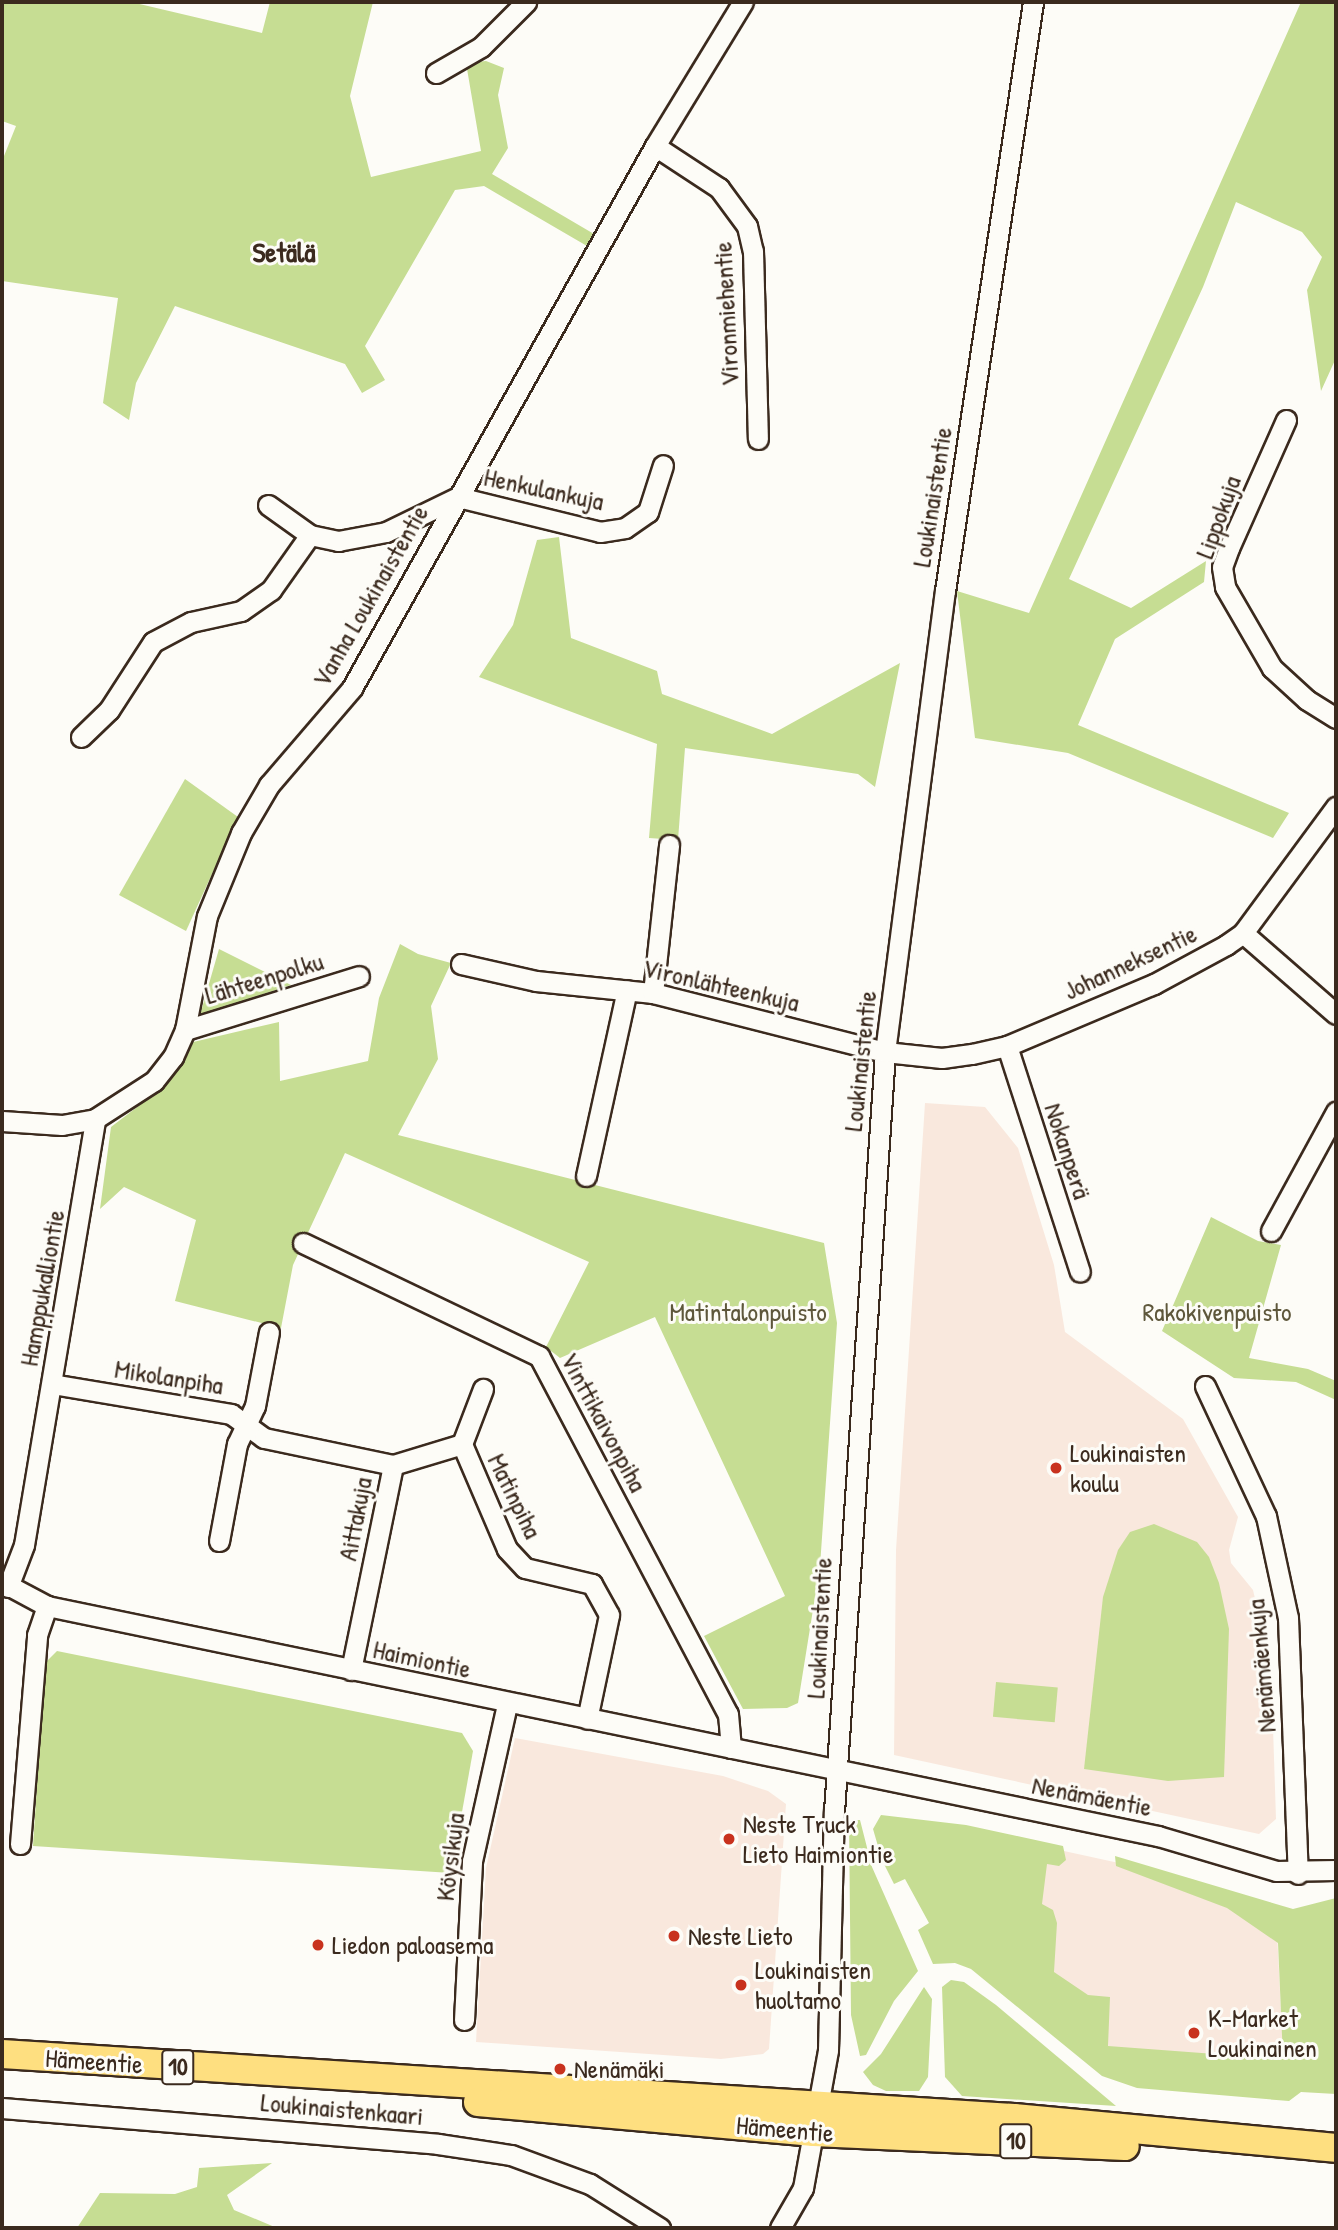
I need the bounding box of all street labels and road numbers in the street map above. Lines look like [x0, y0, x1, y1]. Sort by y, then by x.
street label: Vironmiehentie [707, 241, 745, 387]
street label: Loukinaistentie [906, 425, 958, 569]
street label: Henkulankuja [481, 461, 607, 517]
street label: Lippokuja [1189, 471, 1247, 563]
street label: Vanha Loukinaistentie [305, 500, 435, 692]
street label: Johanneksentie [1059, 918, 1201, 1006]
street label: Lähteenpolku [201, 945, 327, 1011]
street label: Vironlähteenkuja [640, 952, 802, 1018]
street label: Loukinaistentie [837, 989, 883, 1133]
street label: Nokanperä [1038, 1099, 1098, 1203]
street label: Hamppukalliontie [13, 1207, 71, 1369]
street label: Vinttikaivonpiha [554, 1347, 654, 1497]
street label: Mikolanpiha [112, 1353, 226, 1401]
street label: Matinpiha [481, 1449, 549, 1543]
street label: Aittakuja [332, 1475, 378, 1563]
street label: Loukinaistentie [800, 1557, 838, 1699]
street label: Nenämäenkuja [1240, 1598, 1282, 1734]
street label: Haimiontie [370, 1633, 474, 1685]
street label: Nenämäentie [1030, 1769, 1154, 1823]
street label: Köysikuja [429, 1811, 471, 1903]
street label: Hämeentie [44, 2042, 144, 2080]
road number: 10 [160, 2046, 196, 2088]
street label: Loukinaistenkaari [259, 2086, 425, 2132]
street label: Hämeentie [735, 2109, 835, 2149]
road number: 10 [998, 2120, 1034, 2162]

